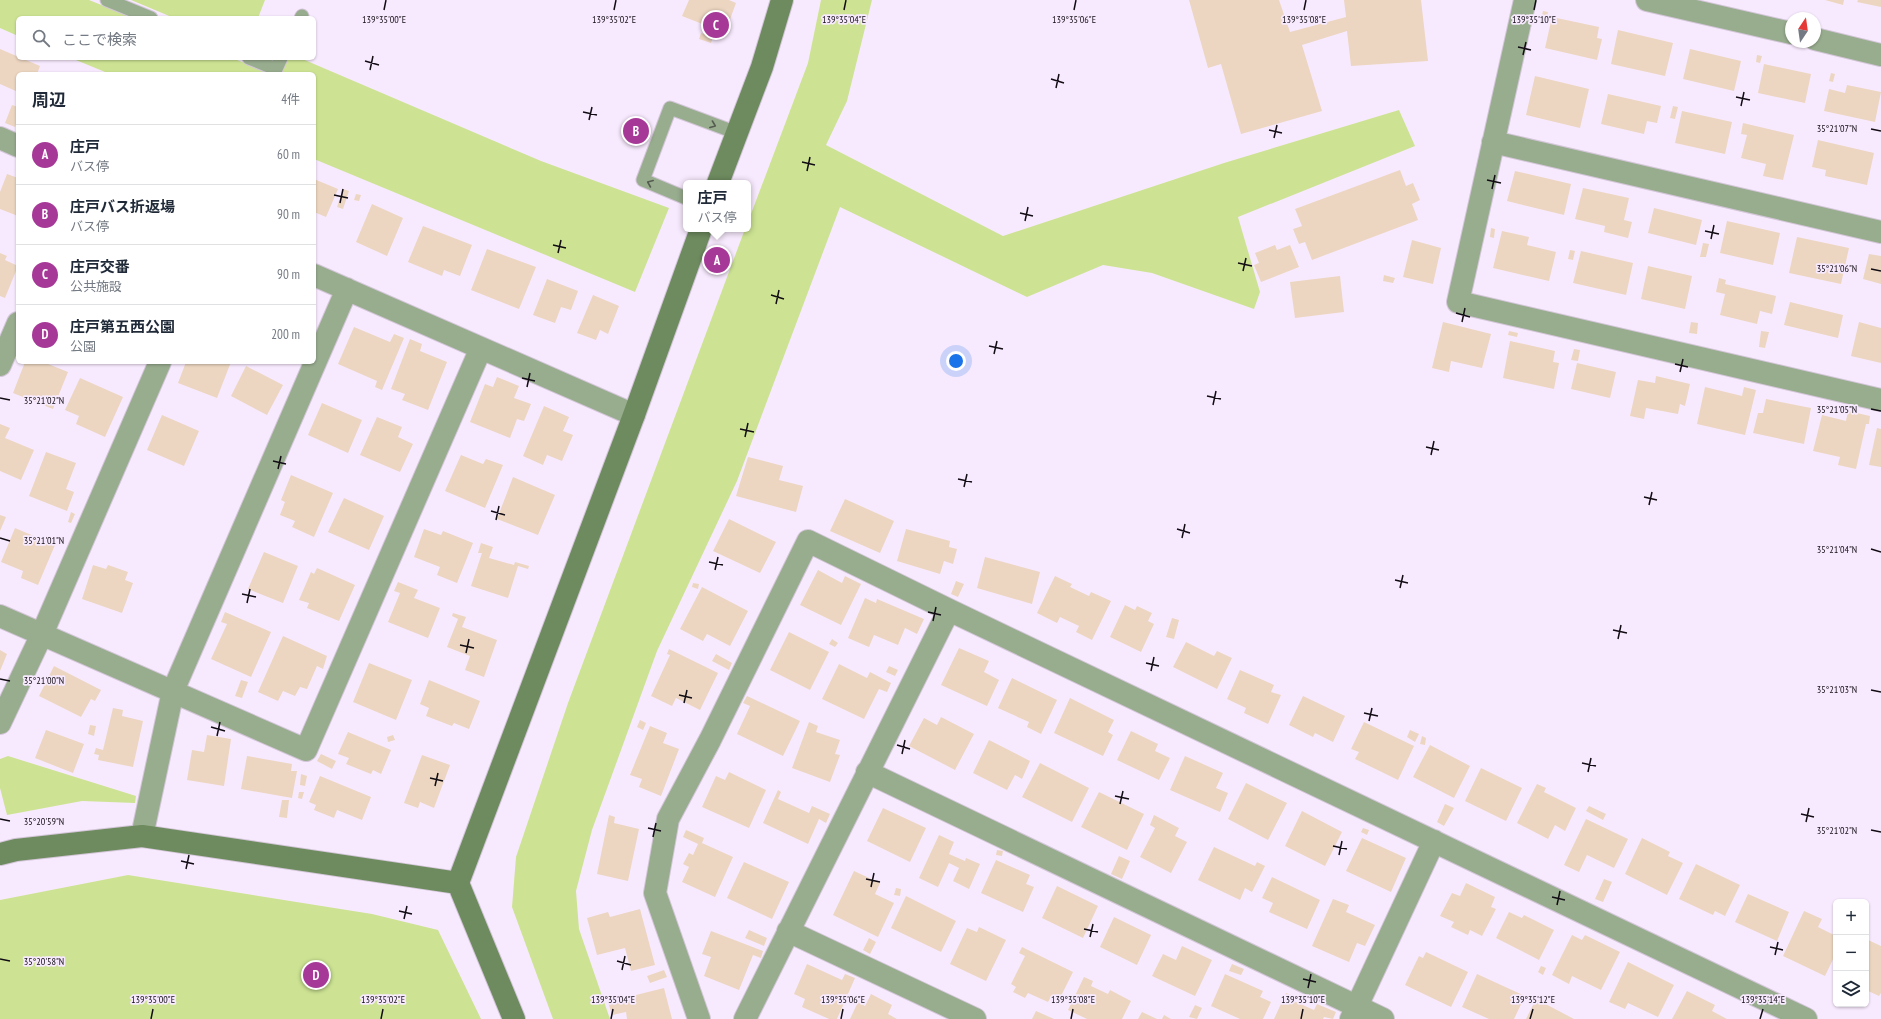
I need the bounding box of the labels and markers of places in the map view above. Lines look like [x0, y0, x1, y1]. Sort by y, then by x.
pin: C [703, 10, 729, 40]
pin: B [623, 116, 649, 146]
pin: A [704, 245, 730, 275]
pin: D [303, 960, 329, 990]

